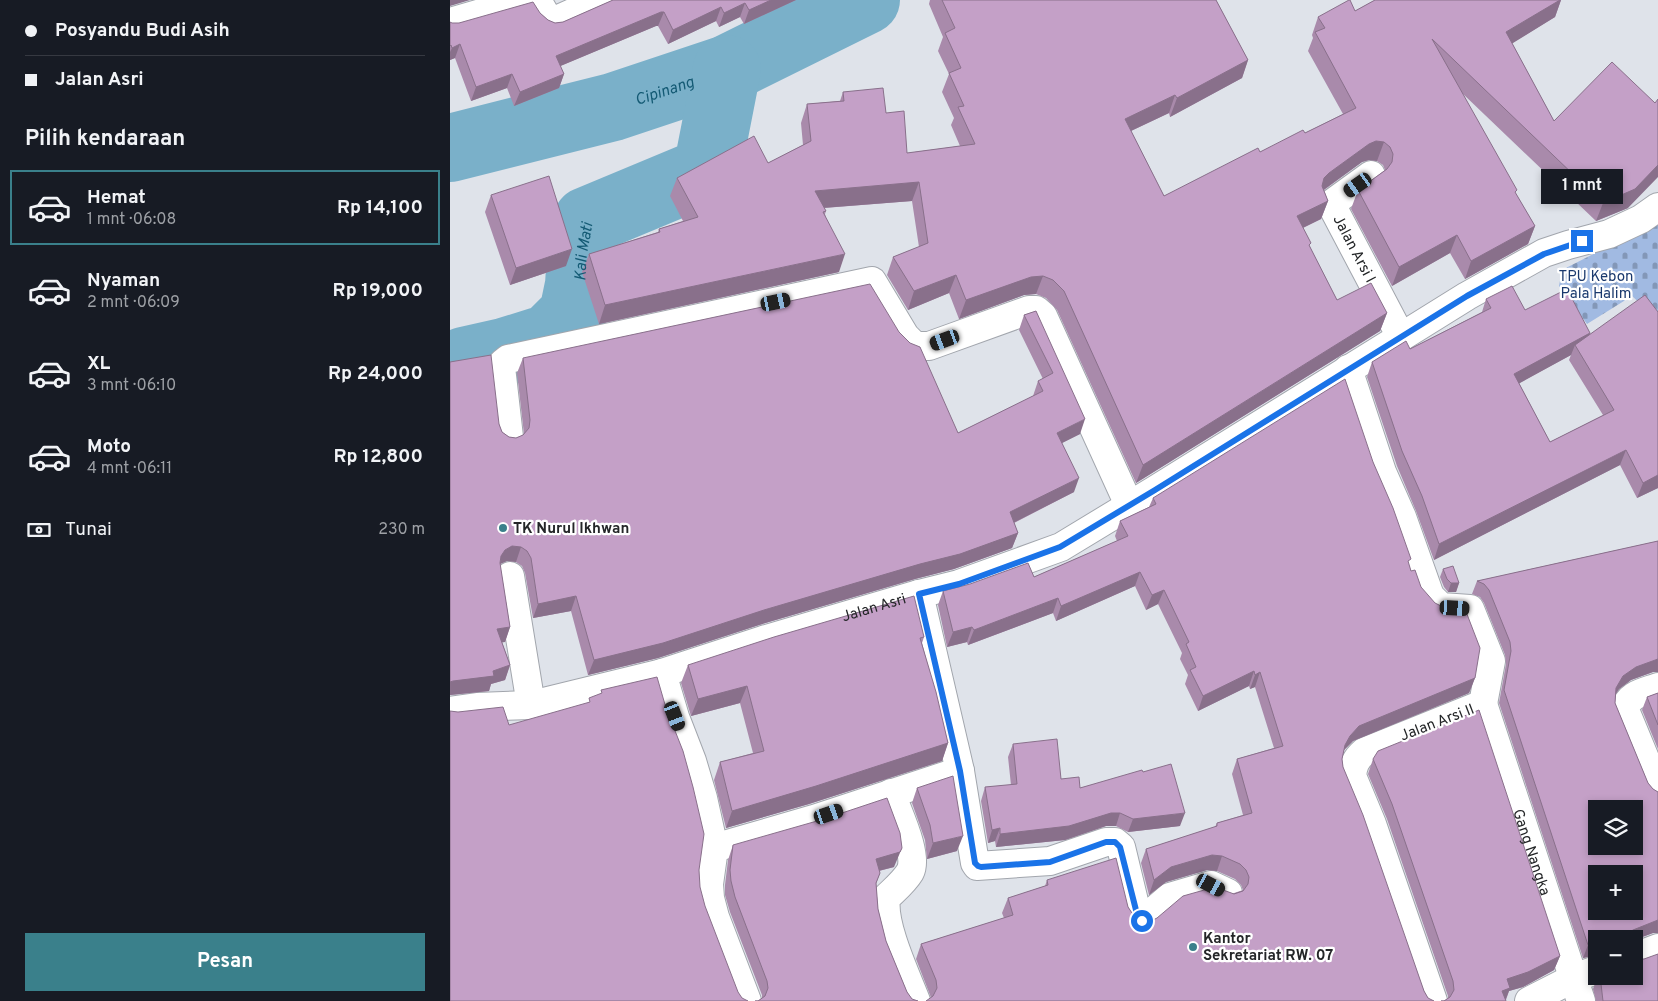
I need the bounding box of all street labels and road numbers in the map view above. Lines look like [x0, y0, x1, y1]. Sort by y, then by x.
street label: Jalan Arsi I [1328, 212, 1379, 287]
street label: Jalan Asri [840, 590, 909, 627]
street label: Jalan Arsi II [1398, 701, 1477, 746]
street label: Gang Nangka [1507, 807, 1554, 898]

